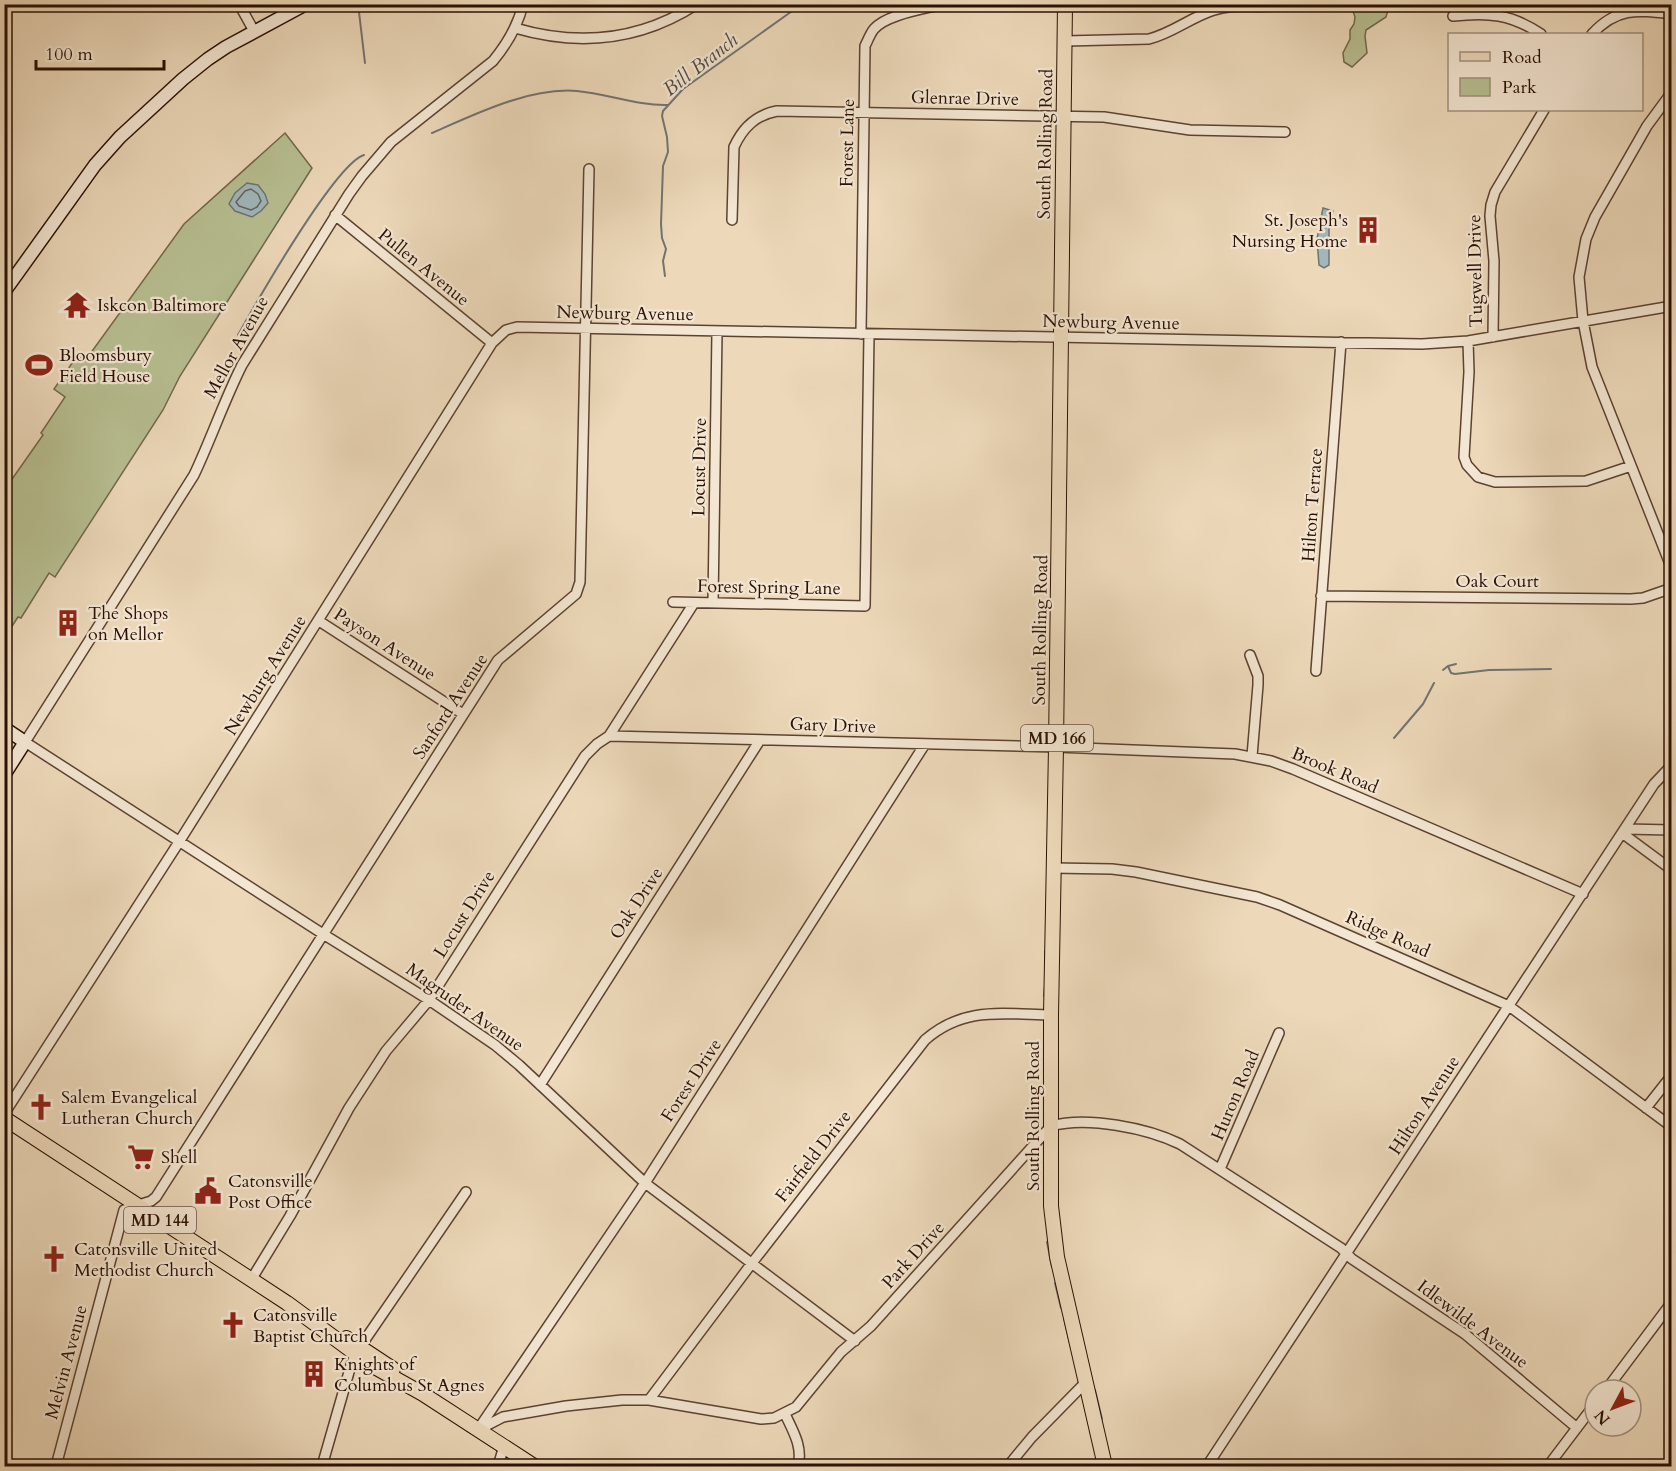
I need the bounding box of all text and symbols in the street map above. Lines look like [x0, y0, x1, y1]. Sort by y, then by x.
water label: Bill Branch [657, 26, 744, 102]
scale bar [36, 33, 164, 71]
legend [1448, 33, 1643, 111]
text: 100 m [45, 42, 93, 67]
text: Road [1502, 45, 1542, 70]
street label: South Rolling Road [1032, 68, 1059, 219]
text: Park [1502, 75, 1537, 100]
street label: Glenrae Drive [911, 85, 1019, 112]
street label: Forest Lane [834, 99, 861, 187]
place label: St. Joseph's Nursing Home [1232, 208, 1348, 254]
street label: Tugwell Drive [1462, 214, 1489, 328]
building icon: St. Joseph's Nursing Home [1353, 215, 1383, 245]
street label: Pullen Avenue [373, 223, 475, 312]
temple icon: Iskcon Baltimore [62, 290, 92, 320]
street label: Mellor Avenue [198, 291, 275, 403]
place label: Iskcon Baltimore [97, 293, 227, 318]
street label: Newburg Avenue [556, 300, 694, 327]
street label: Newburg Avenue [1042, 309, 1180, 336]
place label: Bloomsbury Field House [59, 343, 153, 389]
sports icon: Bloomsbury Field House [24, 350, 54, 380]
street label: Locust Drive [686, 417, 713, 517]
street label: Hilton Terrace [1296, 447, 1329, 563]
street label: South Rolling Road [1027, 554, 1054, 705]
street label: Oak Court [1455, 569, 1539, 594]
street label: Forest Spring Lane [697, 574, 841, 601]
place label: The Shops on Mellor [88, 601, 168, 647]
street label: Payson Avenue [329, 602, 441, 687]
building icon: The Shops on Mellor [53, 608, 83, 638]
street label: Newburg Avenue [218, 610, 312, 740]
street label: Sanford Avenue [407, 648, 494, 764]
street label: Gary Drive [789, 711, 877, 740]
road number: MD 166 [1021, 725, 1093, 751]
street label: Brook Road [1287, 741, 1383, 800]
street label: Oak Drive [604, 862, 669, 944]
street label: Locust Drive [428, 866, 501, 963]
street label: Ridge Road [1342, 905, 1434, 964]
street label: Magruder Avenue [401, 957, 529, 1057]
street label: Forest Drive [655, 1034, 728, 1127]
street label: South Rolling Road [1021, 1041, 1046, 1191]
street label: Huron Road [1205, 1046, 1266, 1144]
street label: Hilton Avenue [1383, 1051, 1466, 1160]
place label: Salem Evangelical Lutheran Church [61, 1085, 198, 1131]
church icon: Salem Evangelical Lutheran Church [26, 1092, 56, 1122]
street label: Fairfield Drive [770, 1105, 857, 1208]
supermarket icon: Shell [126, 1142, 156, 1172]
place label: Shell [161, 1145, 198, 1170]
place label: Catonsville Post Office [228, 1169, 313, 1215]
public building icon: Catonsville Post Office [193, 1176, 223, 1206]
road number: MD 144 [124, 1207, 196, 1233]
street label: Park Drive [876, 1216, 950, 1295]
place label: Catonsville United Methodist Church [74, 1237, 217, 1283]
church icon: Catonsville United Methodist Church [39, 1244, 69, 1274]
street label: Idlewilde Avenue [1412, 1274, 1534, 1375]
street label: Melvin Avenue [39, 1302, 94, 1422]
place label: Catonsville Baptist Church [253, 1303, 368, 1349]
church icon: Catonsville Baptist Church [218, 1310, 248, 1340]
place label: Knights of Columbus St Agnes [334, 1352, 484, 1398]
building icon: Knights of Columbus St Agnes [299, 1359, 329, 1389]
north arrow [1583, 1378, 1643, 1438]
text: N [1590, 1405, 1615, 1430]

